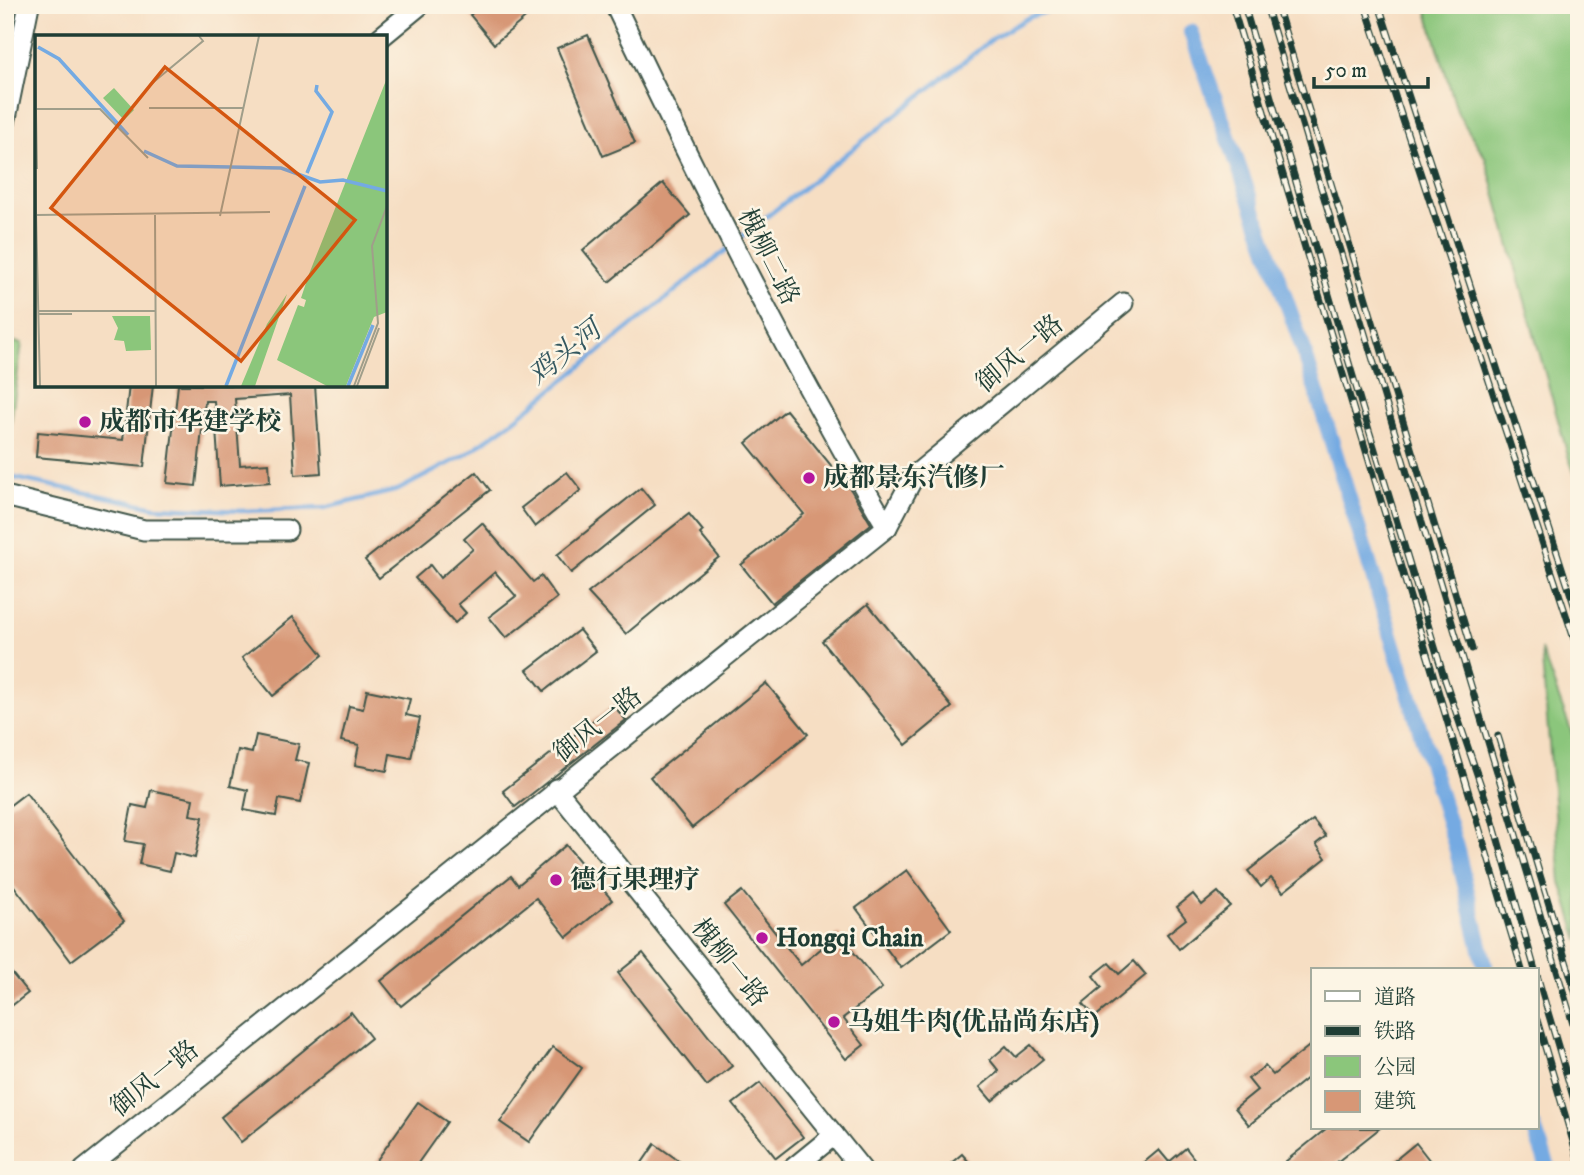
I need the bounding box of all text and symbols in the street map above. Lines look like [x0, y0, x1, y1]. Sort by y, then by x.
inset map [35, 35, 387, 387]
scale bar [1314, 46, 1428, 90]
text: 50 m [1325, 58, 1367, 84]
street label: 槐柳二路 [730, 203, 806, 311]
street label: 御风一路 [970, 308, 1070, 400]
water label: 鸡头河 [521, 310, 613, 393]
place label: 成都市华建学校 [99, 406, 281, 439]
marker: 成都市华建学校 [77, 414, 93, 430]
place label: 成都景东汽修厂 [823, 462, 1005, 495]
marker: 成都景东汽修厂 [801, 470, 817, 486]
street label: 御风一路 [547, 680, 649, 770]
place label: 德行果理疗 [570, 864, 700, 897]
marker: 德行果理疗 [548, 872, 564, 888]
street label: 槐柳一路 [683, 912, 775, 1014]
place label: Hongqi Chain [776, 922, 924, 955]
marker: Hongqi Chain [754, 930, 770, 946]
legend [1311, 968, 1538, 1130]
text: 道路 [1374, 985, 1416, 1011]
place label: 马姐牛肉(优品尚东店) [848, 1006, 1099, 1039]
marker: 马姐牛肉(优品尚东店) [826, 1014, 842, 1030]
text: 铁路 [1374, 1019, 1416, 1045]
street label: 御风一路 [104, 1033, 206, 1125]
text: 公园 [1374, 1055, 1416, 1081]
text: 建筑 [1374, 1089, 1416, 1115]

